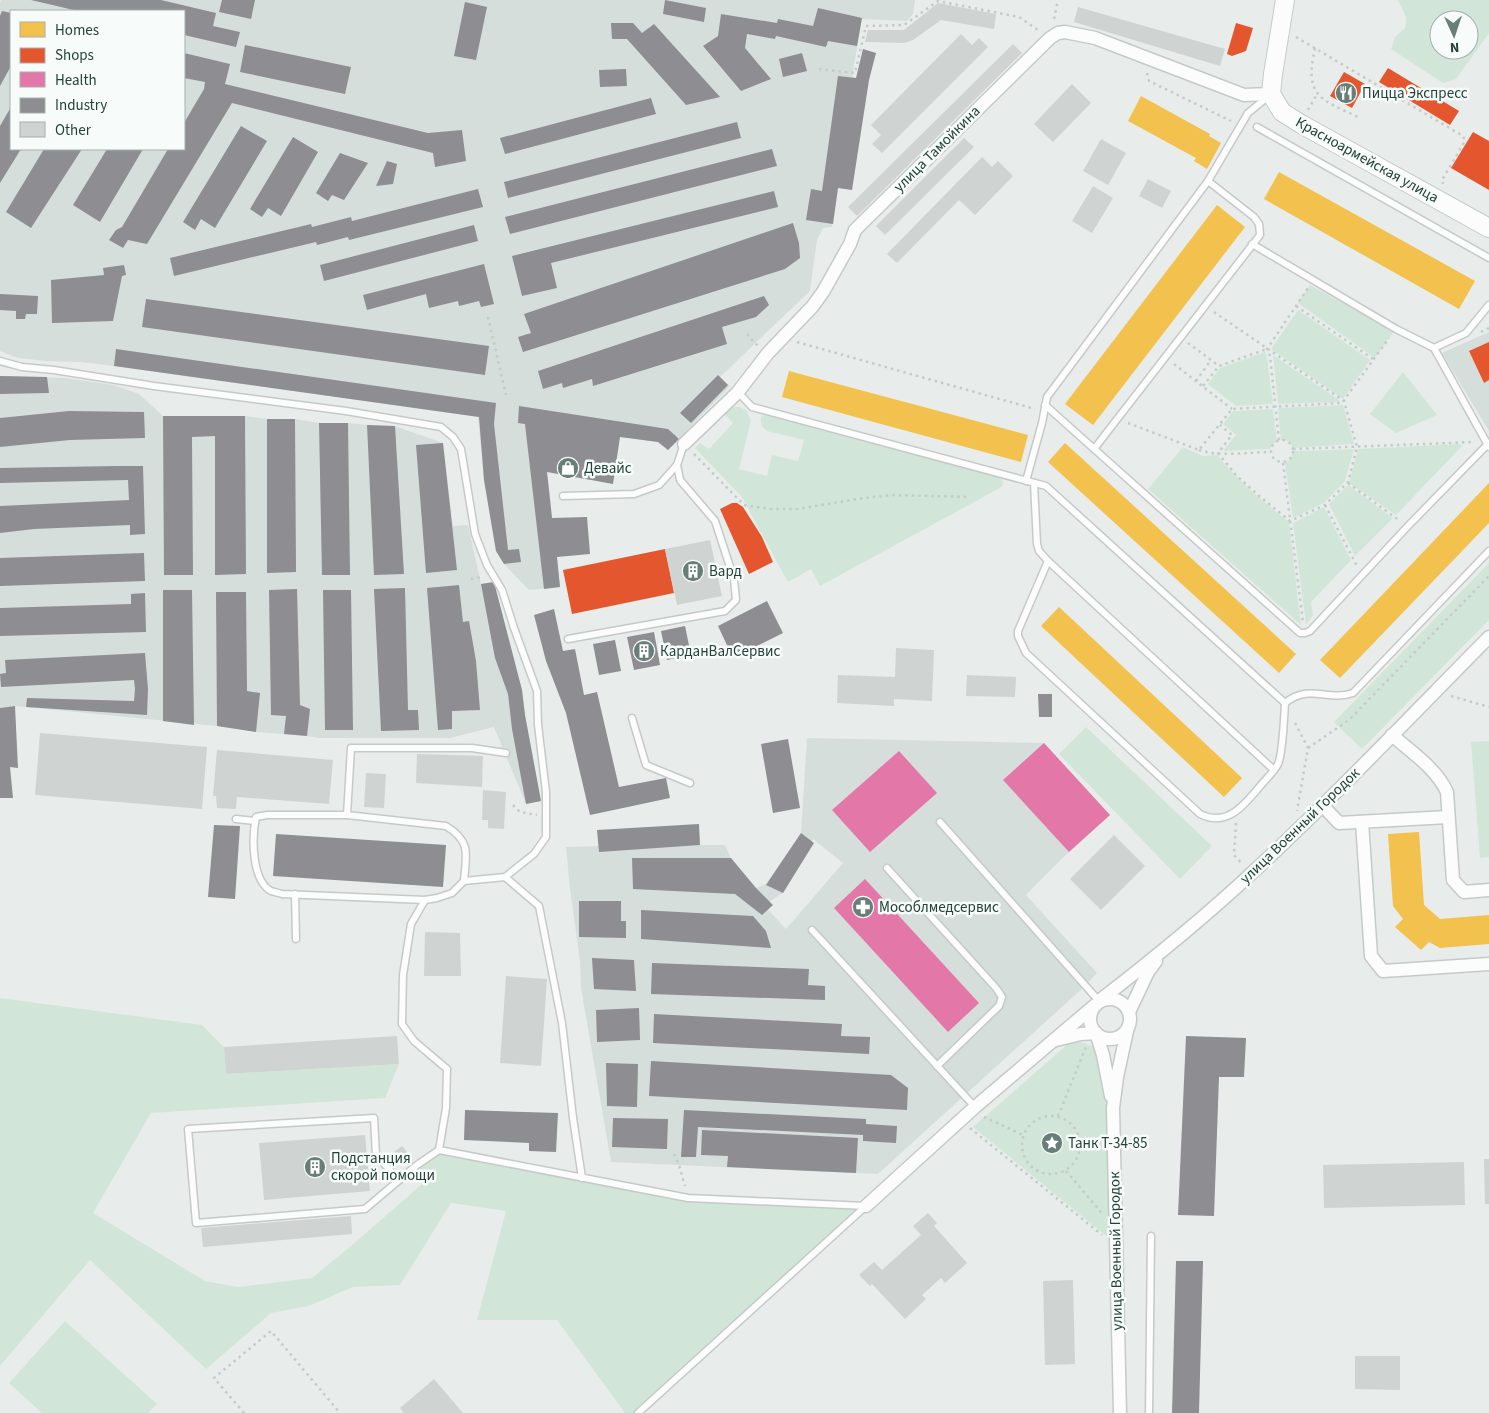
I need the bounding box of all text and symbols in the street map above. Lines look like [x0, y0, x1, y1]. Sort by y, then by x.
legend [10, 10, 185, 150]
north arrow [1429, 10, 1479, 60]
text: Homes [55, 20, 99, 41]
text: N [1449, 37, 1460, 57]
text: Shops [55, 45, 94, 66]
text: Health [55, 70, 97, 91]
restaurant icon: Пицца Экспресс [1334, 81, 1358, 105]
place label: Пицца Экспресс [1362, 83, 1468, 104]
text: Industry [55, 95, 107, 116]
street label: улица Тамойкина [889, 101, 985, 197]
street label: Красноармейская улица [1292, 112, 1442, 208]
text: Other [55, 120, 92, 141]
shop icon: Девайс [556, 456, 580, 480]
place label: Девайс [584, 458, 632, 479]
building icon: Вард [681, 559, 705, 583]
place label: Вард [709, 561, 742, 582]
building icon: КарданВалСервис [632, 639, 656, 663]
place label: КарданВалСервис [660, 641, 780, 662]
street label: улица Военный Городок [1235, 763, 1365, 889]
pharmacy icon: Мособлмедсервис [851, 895, 875, 919]
place label: Мособлмедсервис [879, 897, 999, 918]
place icon: Танк Т-34-85 [1040, 1131, 1064, 1155]
place label: Танк Т-34-85 [1068, 1133, 1147, 1154]
place label: Подстанция скорой помощи [331, 1148, 435, 1186]
building icon: Подстанция скорой помощи [303, 1155, 327, 1179]
street label: улица Военный Городок [1104, 1171, 1128, 1331]

